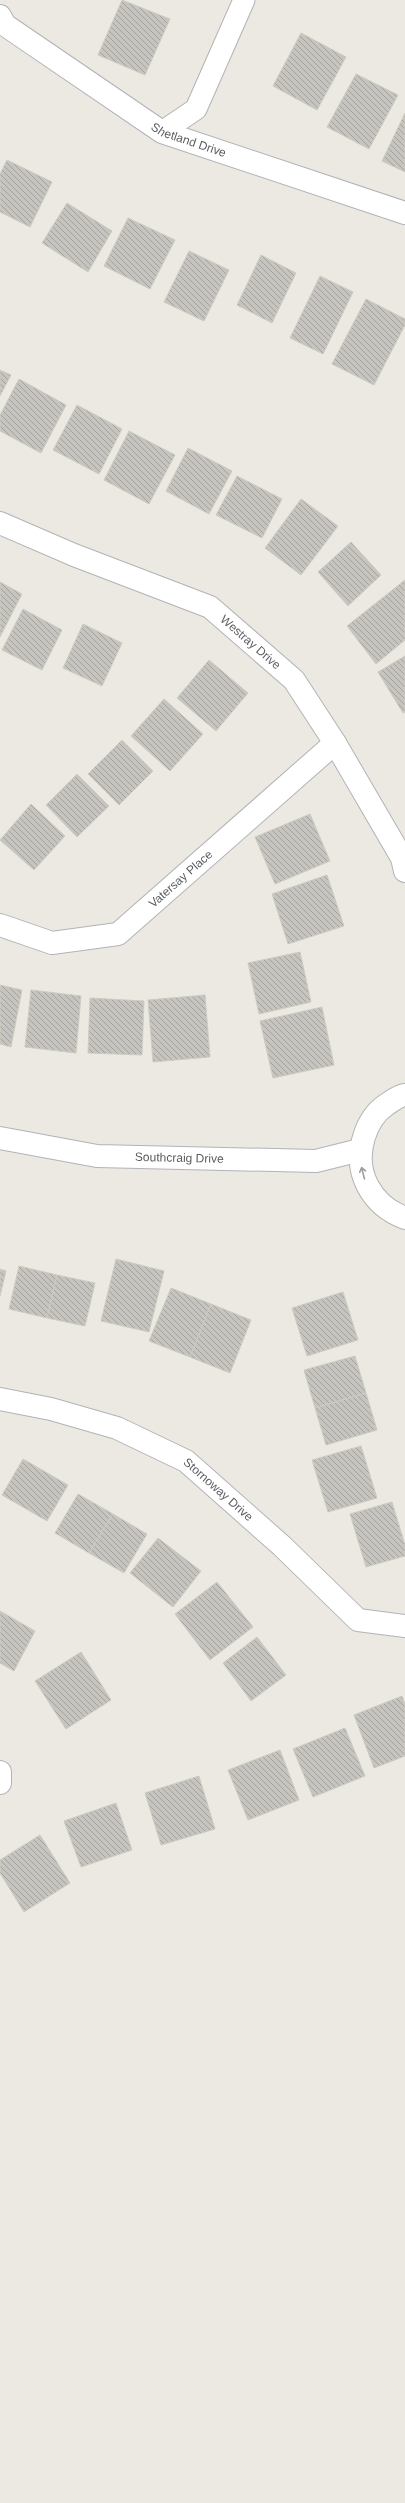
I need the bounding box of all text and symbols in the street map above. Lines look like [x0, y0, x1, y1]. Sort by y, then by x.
street label: Shetland Drive [148, 120, 228, 160]
street label: Westray Drive [218, 612, 284, 672]
street label: Vatersay Place [146, 847, 215, 911]
street label: Southcraig Drive [135, 1150, 224, 1166]
one-way arrow [358, 1166, 366, 1179]
street label: Stornoway Drive [180, 1455, 256, 1524]

